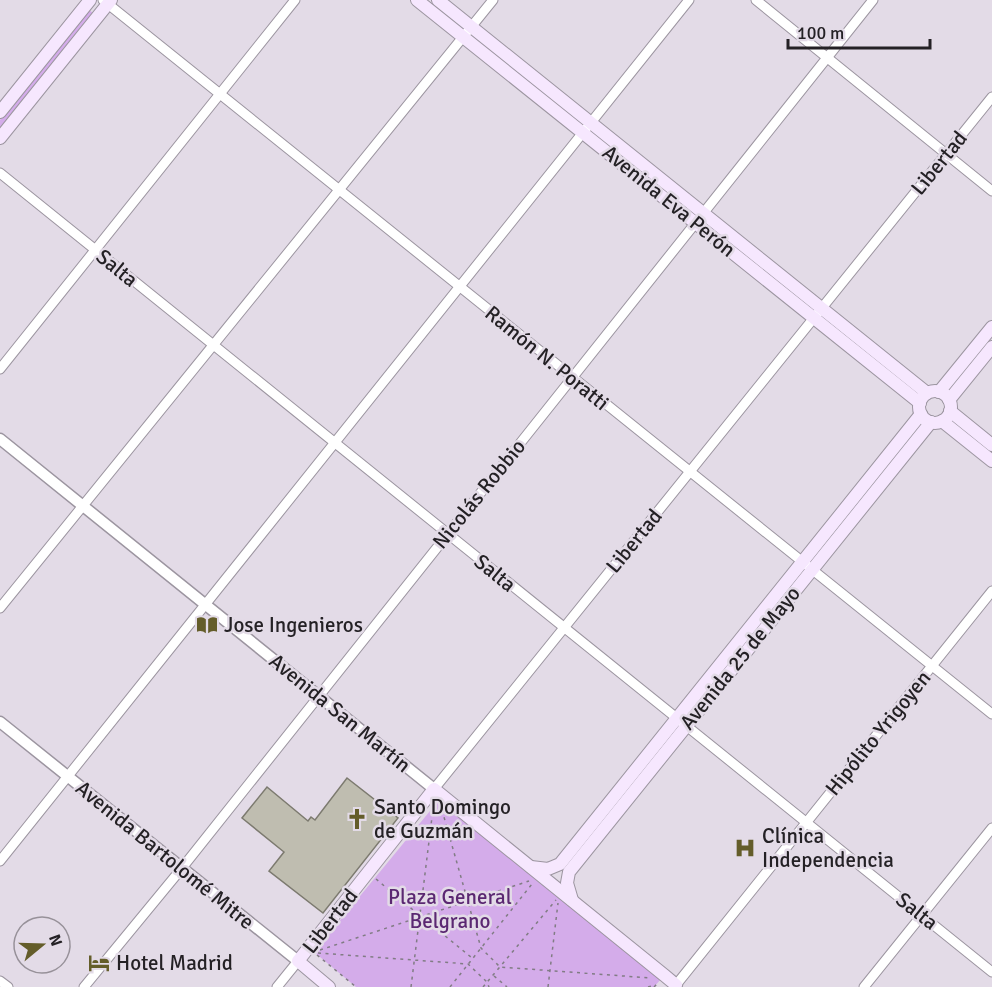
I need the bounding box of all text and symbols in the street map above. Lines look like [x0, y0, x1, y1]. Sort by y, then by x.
scale bar [788, 12, 930, 50]
text: 100 m [797, 22, 844, 44]
street label: Libertad [905, 126, 973, 200]
street label: Avenida Eva Perón [597, 139, 741, 263]
street label: Salta [91, 243, 143, 293]
street label: Ramón N. Poratti [480, 300, 614, 416]
street label: Nicolás Robbio [427, 434, 531, 554]
street label: Libertad [600, 504, 668, 578]
street label: Salta [469, 548, 521, 598]
street label: Avenida 25 de Mayo [674, 581, 806, 735]
place label: Jose Ingenieros [224, 612, 363, 638]
library icon: Jose Ingenieros [195, 613, 219, 637]
street label: Avenida San Martín [264, 648, 416, 778]
street label: Hipólito Yrigoyen [820, 665, 936, 801]
street label: Avenida Bartolomé Mitre [71, 775, 259, 935]
place label: Santo Domingo de Guzmán [374, 794, 511, 844]
church icon: Santo Domingo de Guzmán [345, 807, 369, 831]
place label: Clínica Independencia [762, 823, 894, 873]
hospital icon: Clínica Independencia [733, 836, 757, 860]
street label: Libertad [297, 883, 363, 959]
park label: Plaza General Belgrano [388, 884, 512, 934]
street label: Salta [891, 887, 943, 935]
north arrow [12, 915, 72, 975]
text: N [44, 932, 67, 949]
place label: Hotel Madrid [116, 950, 233, 976]
hotel icon: Hotel Madrid [87, 951, 111, 975]

